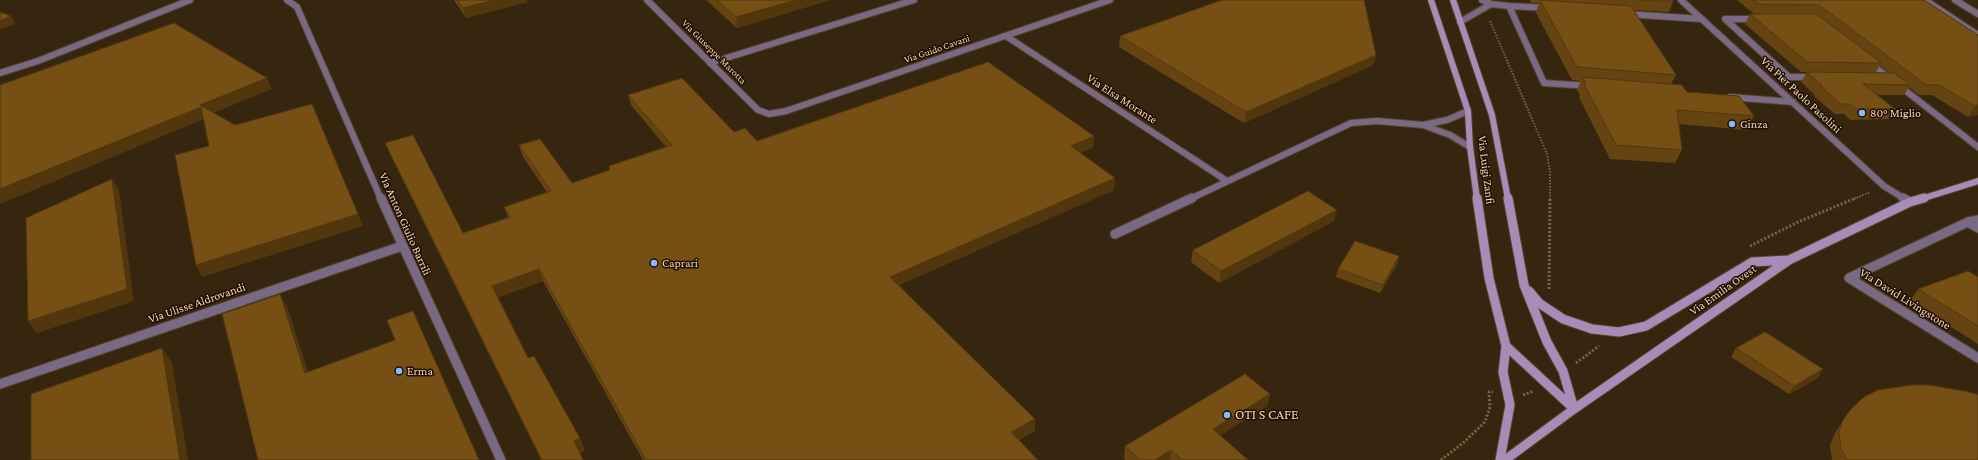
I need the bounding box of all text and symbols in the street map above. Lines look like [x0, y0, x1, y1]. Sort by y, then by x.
street label: Via Giuseppe Marotta [679, 17, 749, 87]
street label: Via Guido Cavani [903, 32, 971, 66]
street label: Via Pier Paolo Pasolini [1758, 54, 1844, 136]
street label: Via Elsa Morante [1084, 71, 1160, 127]
place label: 80° Miglio [1870, 106, 1921, 120]
marker: 80° Miglio [1857, 108, 1867, 118]
place label: Ginza [1740, 117, 1768, 131]
marker: Ginza [1727, 119, 1737, 129]
street label: Via Luigi Zanfi [1475, 135, 1497, 205]
street label: Via Anton Giulio Barrili [376, 170, 434, 278]
place label: Caprari [662, 256, 698, 270]
marker: Caprari [649, 258, 659, 268]
street label: Via Emilia Ovest [1687, 262, 1759, 318]
street label: Via David Livingstone [1857, 265, 1953, 333]
street label: Via Ulisse Aldrovandi [147, 280, 247, 326]
place label: Erma [407, 364, 433, 378]
marker: Erma [394, 366, 404, 376]
place label: OTI S CAFE [1235, 407, 1298, 423]
marker: OTI S CAFE [1222, 410, 1232, 420]

